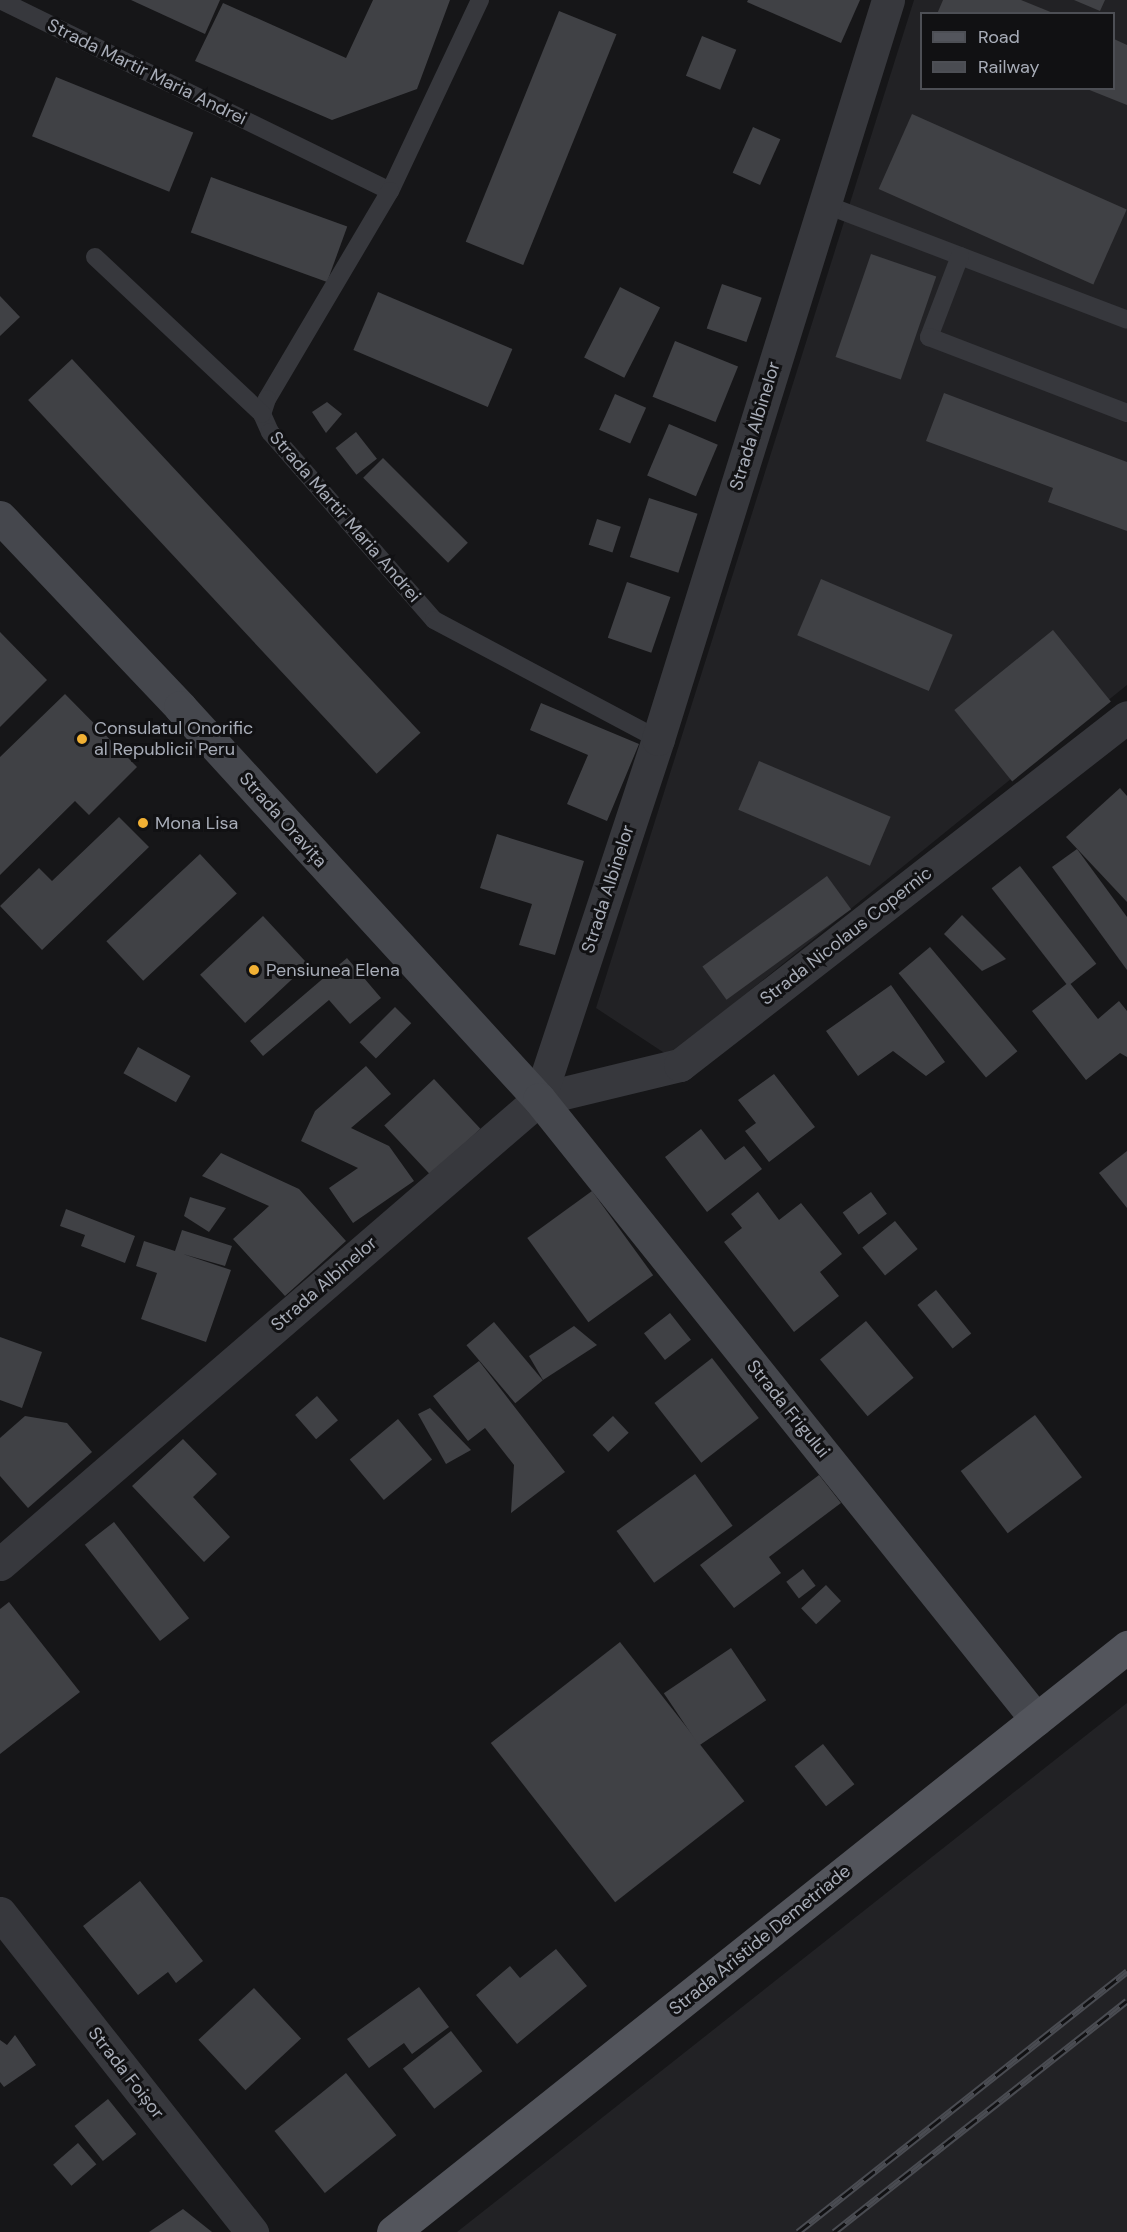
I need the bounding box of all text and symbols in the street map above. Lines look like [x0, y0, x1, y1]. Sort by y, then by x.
legend [920, 12, 1115, 90]
street label: Strada Martir Maria Andrei [44, 14, 250, 130]
text: Road [978, 25, 1020, 49]
text: Railway [978, 55, 1040, 79]
street label: Strada Albinelor [725, 359, 785, 493]
street label: Strada Martir Maria Andrei [265, 427, 425, 607]
place label: Consulatul Onorific al Republicii Peru [94, 718, 253, 760]
marker: Consulatul Onorific al Republicii Peru [75, 732, 89, 746]
street label: Strada Oravița [235, 768, 331, 872]
place label: Mona Lisa [155, 812, 238, 834]
marker: Mona Lisa [136, 816, 150, 830]
street label: Strada Albinelor [577, 822, 639, 956]
street label: Strada Nicolaus Copernic [756, 862, 936, 1010]
place label: Pensiunea Elena [266, 959, 400, 981]
marker: Pensiunea Elena [247, 963, 261, 977]
street label: Strada Albinelor [267, 1232, 381, 1336]
street label: Strada Frigului [742, 1356, 834, 1462]
street label: Strada Aristide Demetriade [665, 1860, 855, 2020]
street label: Strada Foișor [83, 2023, 169, 2123]

